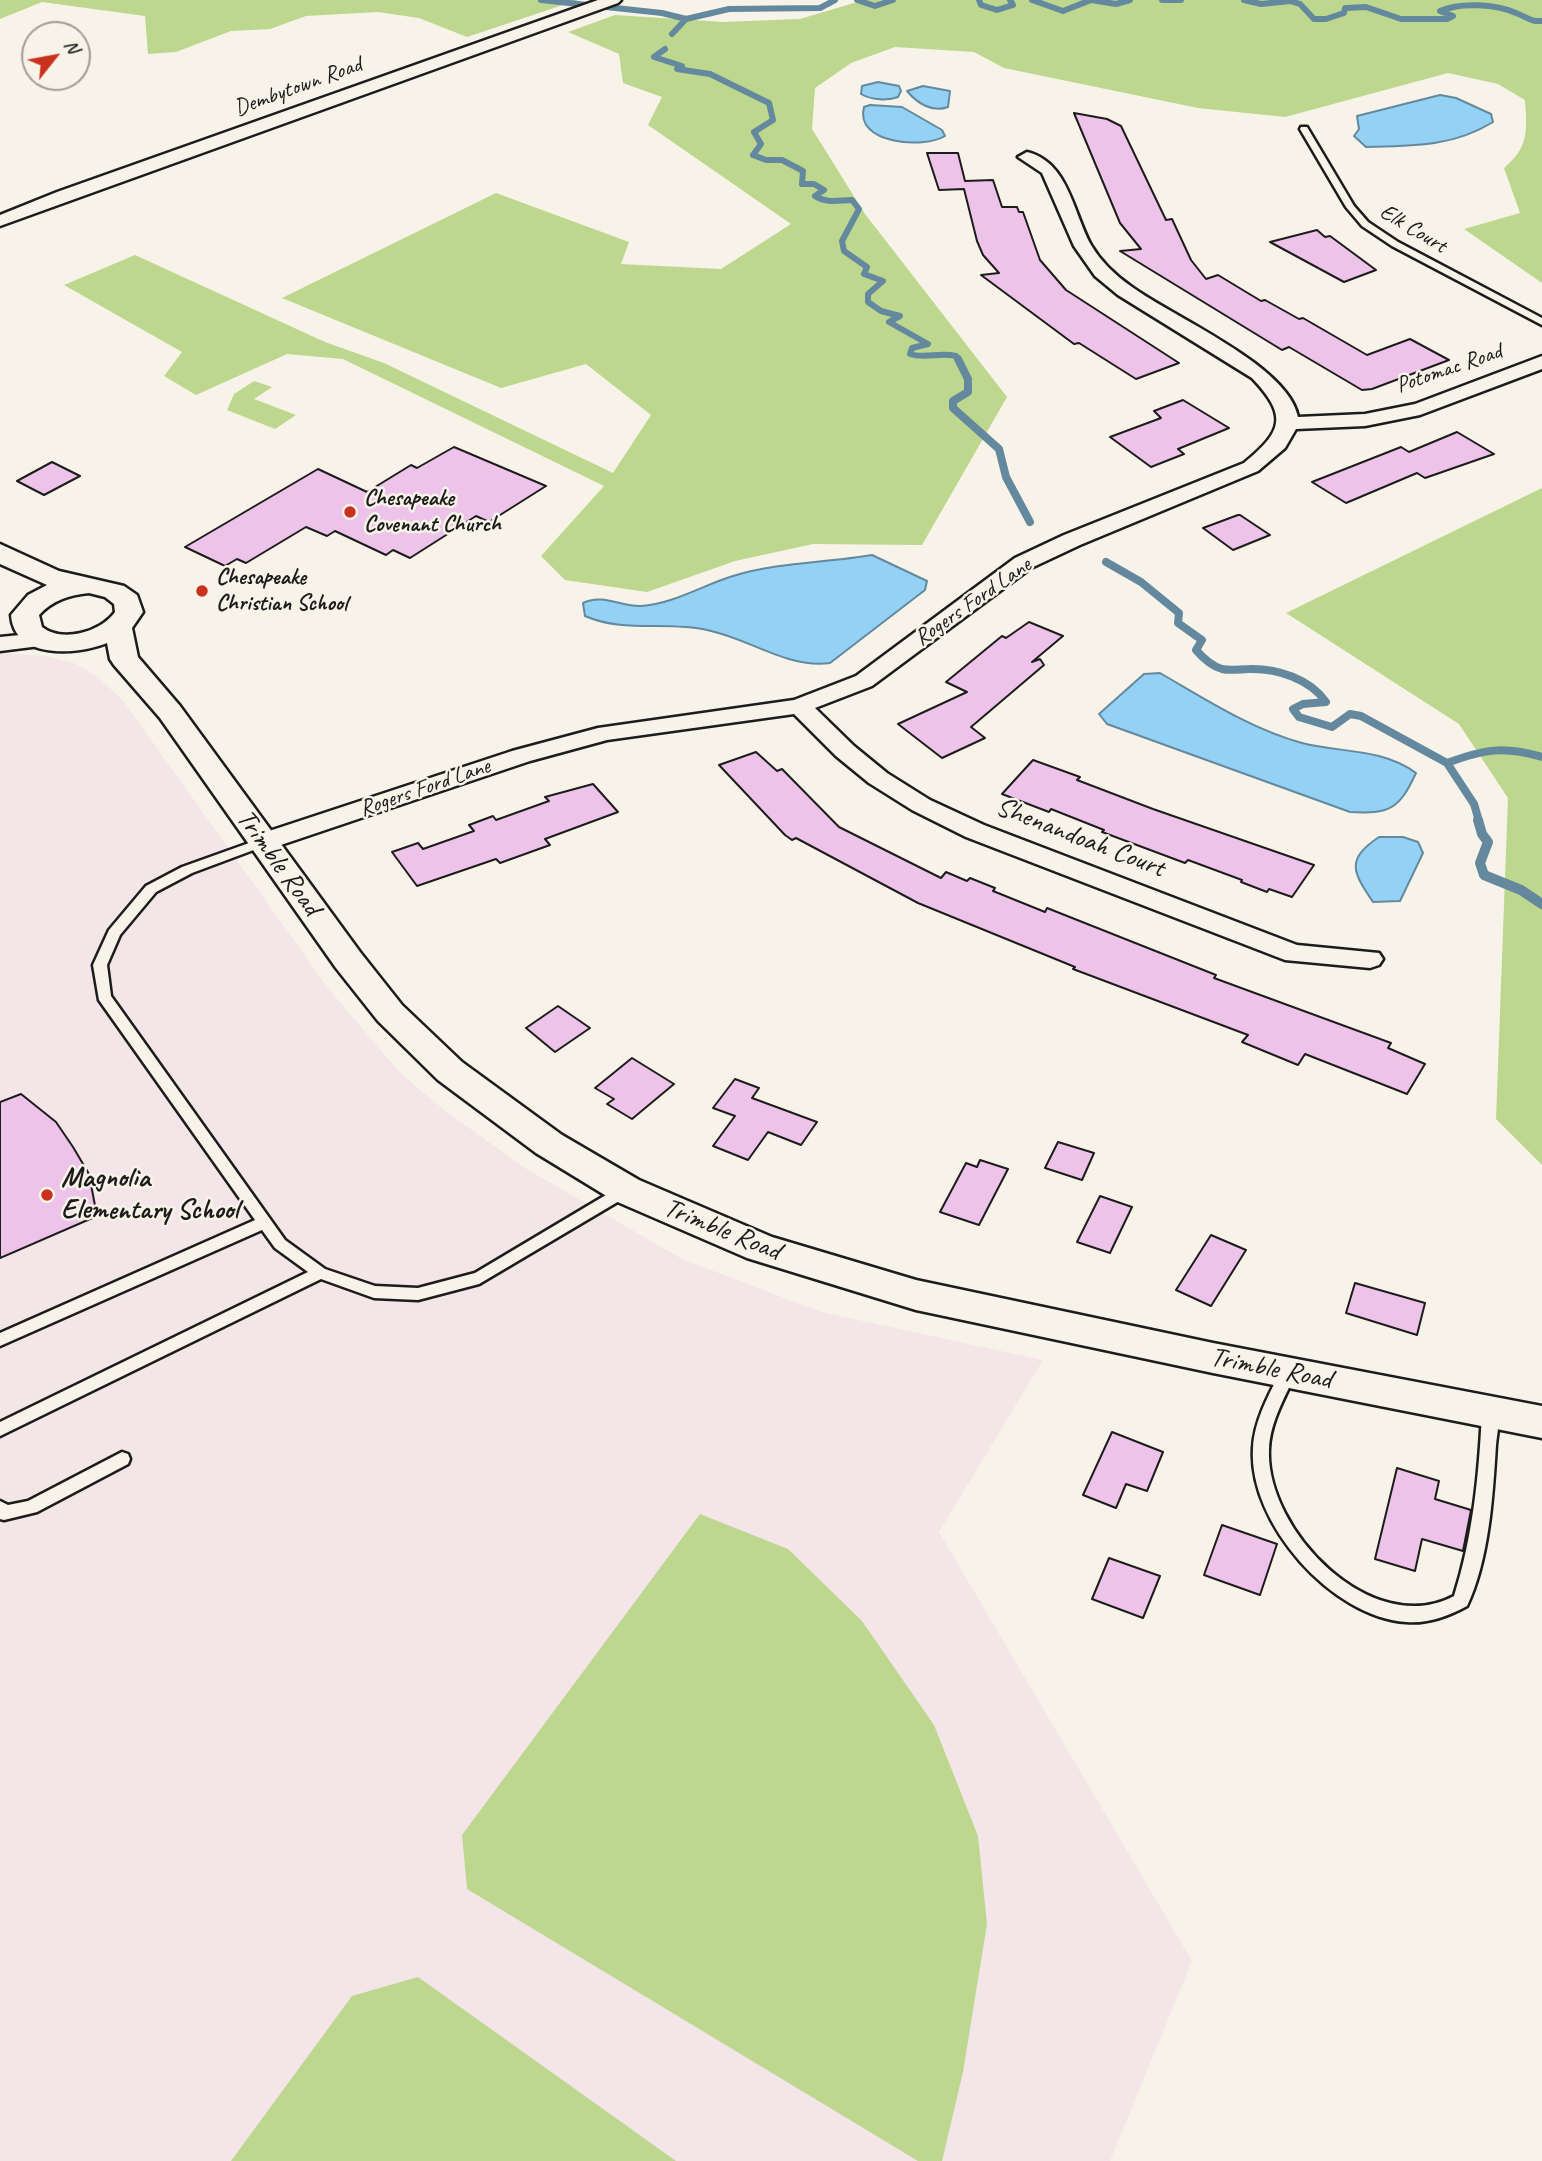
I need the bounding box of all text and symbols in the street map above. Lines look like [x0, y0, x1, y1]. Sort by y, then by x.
north arrow [21, 21, 91, 91]
text: N [59, 35, 86, 57]
street label: Dembytown Road [230, 51, 366, 123]
street label: Elk Court [1374, 198, 1452, 260]
street label: Potomac Road [1393, 338, 1505, 400]
place label: Chesapeake Covenant Church [364, 485, 501, 539]
marker: Chesapeake Covenant Church [342, 504, 358, 520]
street label: Rogers Ford Lane [909, 552, 1037, 652]
place label: Chesapeake Christian School [216, 564, 347, 618]
marker: Chesapeake Christian School [194, 583, 210, 599]
street label: Rogers Ford Lane [356, 753, 494, 823]
street label: Shenandoah Court [991, 790, 1169, 886]
street label: Trimble Road [228, 803, 328, 923]
place label: Magnolia Elementary School [61, 1162, 239, 1228]
marker: Magnolia Elementary School [39, 1187, 55, 1203]
street label: Trimble Road [659, 1191, 785, 1269]
street label: Trimble Road [1208, 1341, 1334, 1397]

